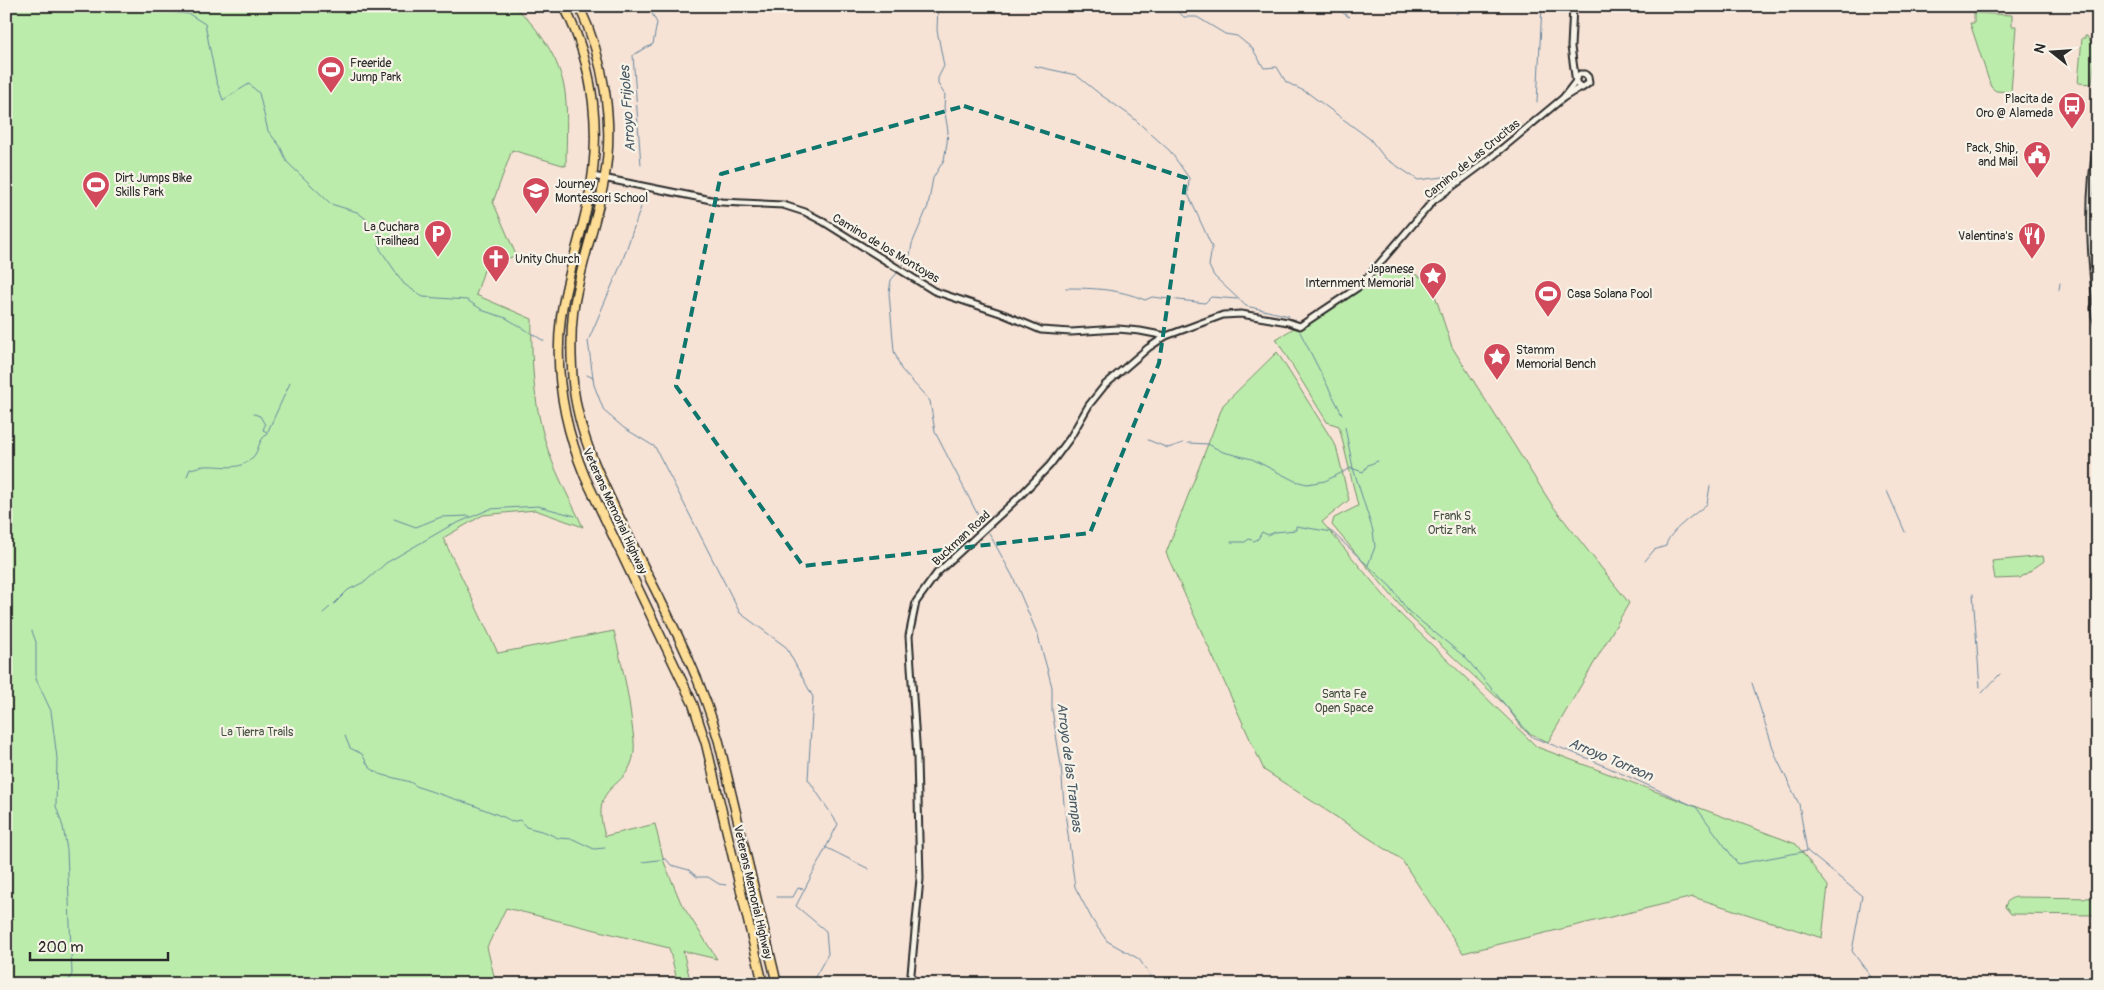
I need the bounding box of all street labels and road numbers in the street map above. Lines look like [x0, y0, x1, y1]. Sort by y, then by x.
street label: Camino de Las Crucitas [1422, 116, 1523, 202]
street label: Camino de los Montoyas [829, 210, 943, 287]
street label: Veterans Memorial Highway [579, 446, 650, 577]
street label: Buckman Road [929, 508, 994, 569]
street label: Veterans Memorial Highway [730, 824, 775, 961]

